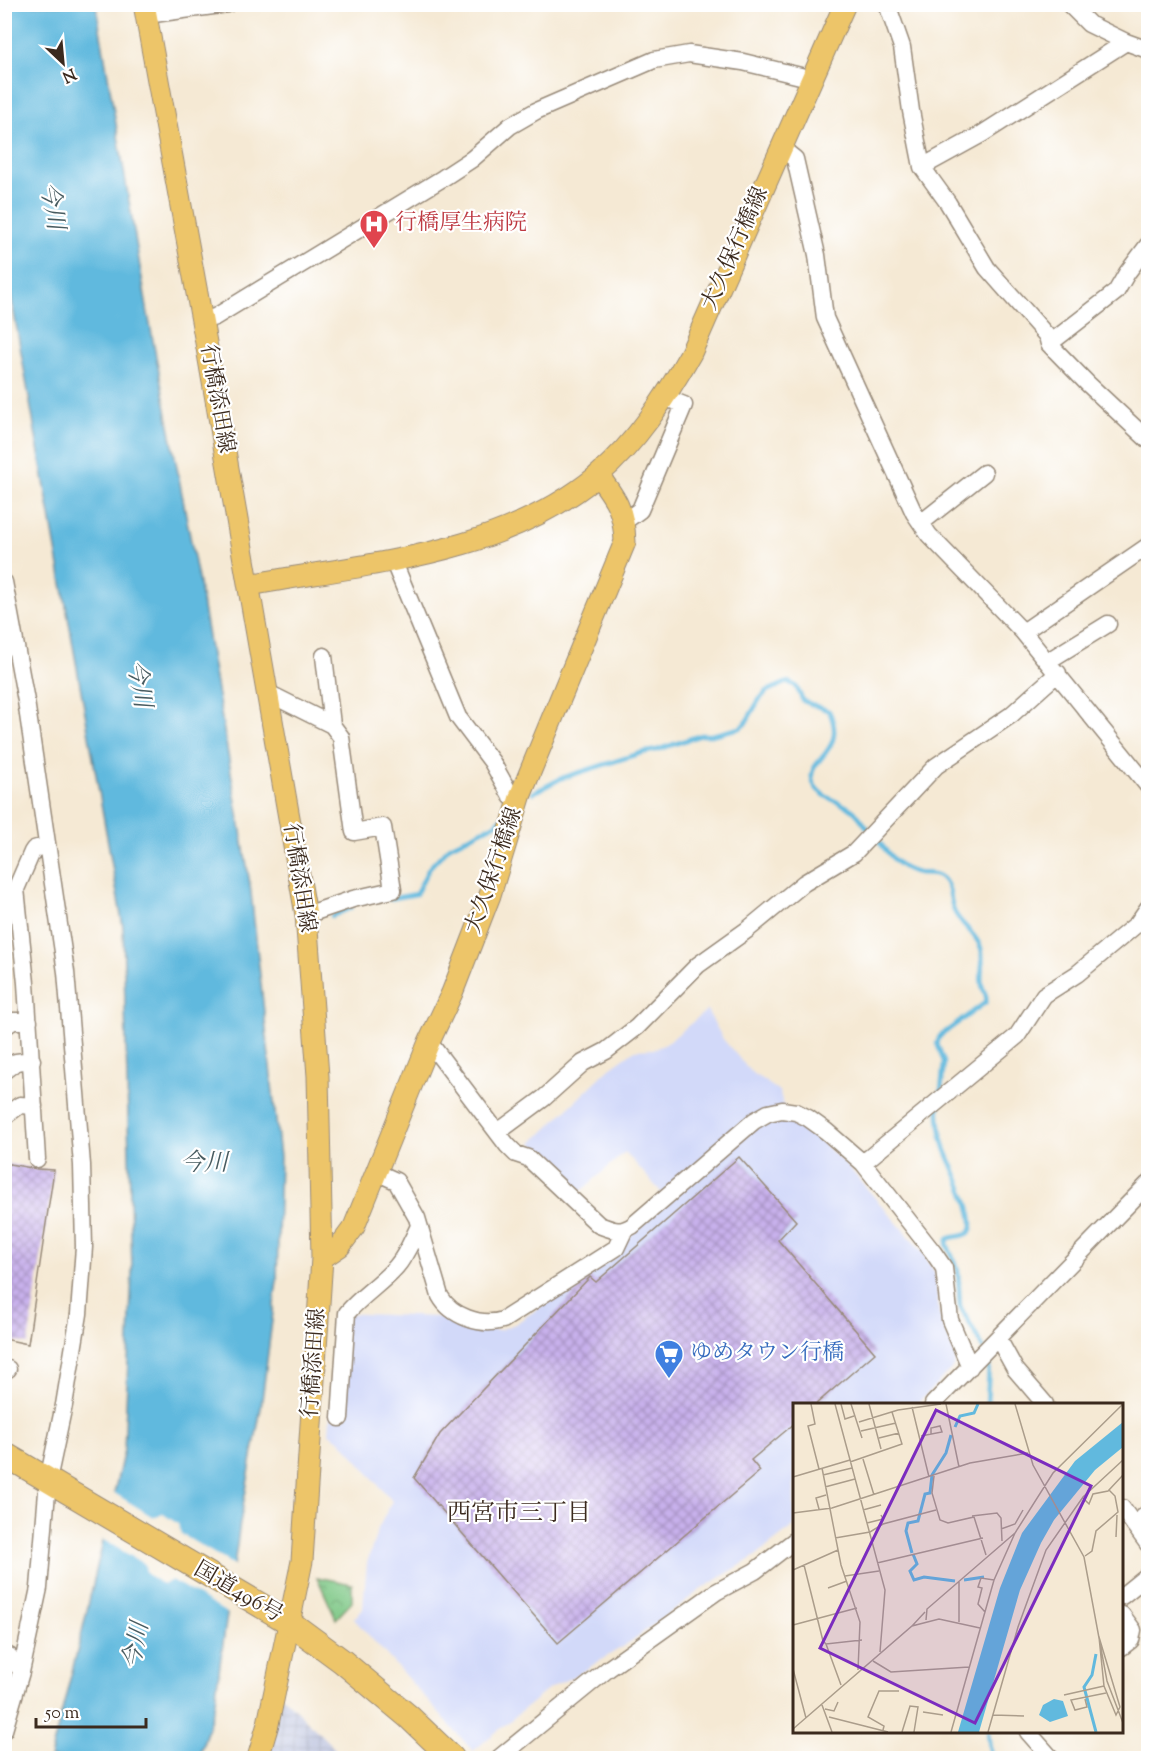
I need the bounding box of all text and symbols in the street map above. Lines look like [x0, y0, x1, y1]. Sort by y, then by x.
north arrow [33, 33, 93, 93]
text: N [57, 61, 79, 87]
water label: 今川 [30, 179, 72, 236]
street label: 大久保行橋線 [695, 182, 777, 316]
hospital icon: 行橋厚生病院 [358, 208, 390, 250]
place label: 行橋厚生病院 [395, 208, 527, 240]
street label: 行橋添田線 [191, 342, 241, 456]
water label: 今川 [117, 657, 159, 714]
street label: 大久保行橋線 [458, 803, 532, 939]
street label: 行橋添田線 [274, 821, 322, 935]
water label: 今川 [180, 1147, 231, 1181]
street label: 行橋添田線 [295, 1307, 335, 1419]
supermarket icon: ゆめタウン行橋 [653, 1338, 685, 1380]
place label: ゆめタウン行橋 [690, 1338, 844, 1370]
inset map [793, 1403, 1123, 1733]
district label: 西宮市三丁目 [447, 1497, 591, 1531]
street label: 国道496号 [187, 1555, 289, 1631]
water label: 今川 [116, 1616, 159, 1673]
scale bar [36, 1691, 146, 1729]
text: 50 m [44, 1701, 80, 1727]

